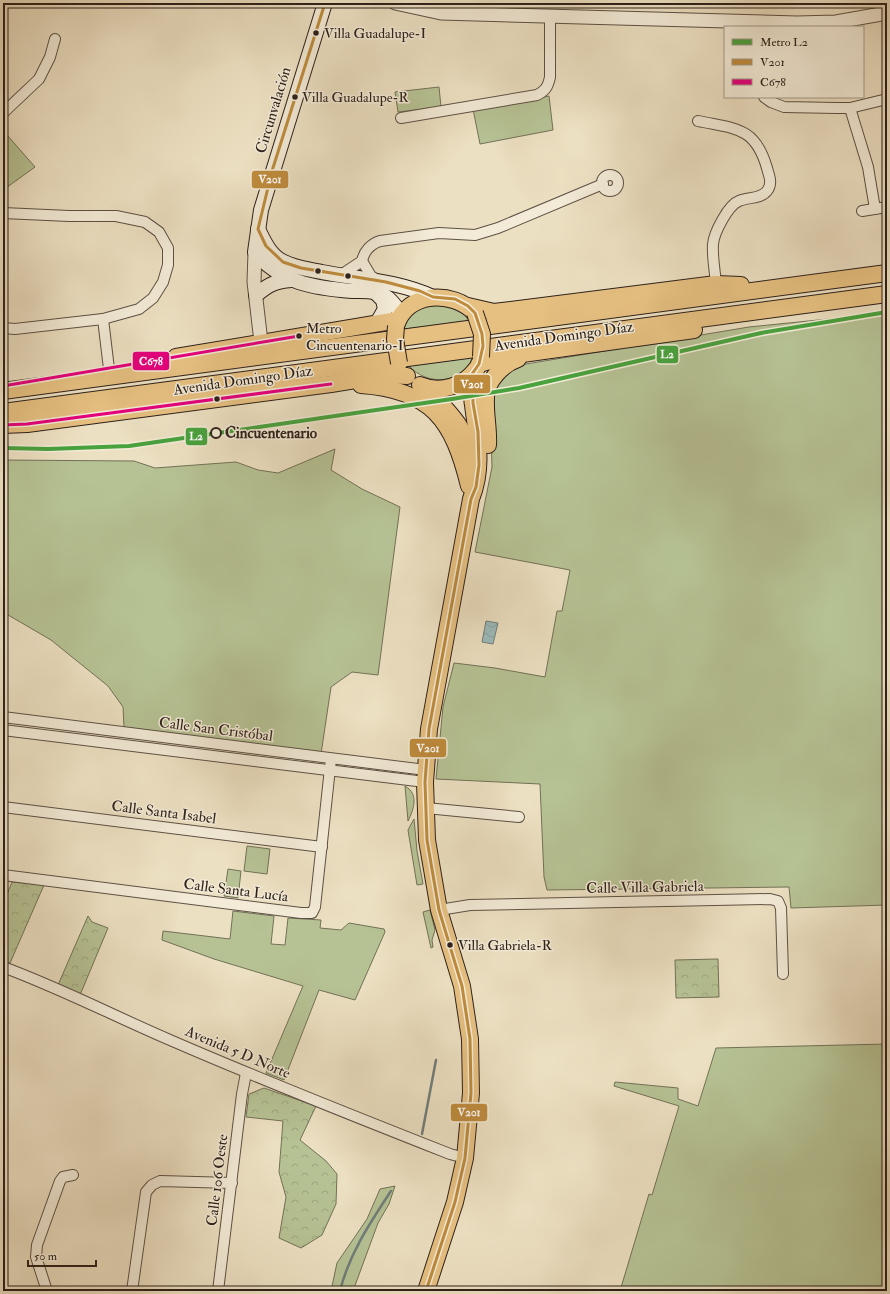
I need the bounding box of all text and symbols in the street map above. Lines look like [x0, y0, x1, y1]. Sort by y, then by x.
place label: Villa Guadalupe-I [324, 25, 426, 43]
legend [724, 26, 864, 98]
marker: Villa Guadalupe-I [311, 28, 321, 38]
text: Metro L2 [760, 35, 808, 50]
text: V201 [760, 55, 785, 70]
street label: Circunvalación [251, 64, 296, 156]
text: C678 [760, 75, 786, 90]
place label: Villa Guadalupe-R [302, 89, 409, 107]
marker: Villa Guadalupe-R [290, 92, 300, 102]
line badge: V201 [251, 170, 289, 189]
text: V201 [258, 173, 281, 186]
unlabelled marker [313, 266, 323, 276]
unlabelled marker [343, 271, 353, 281]
street label: Avenida Domingo Díaz [492, 317, 635, 356]
place label: Metro Cincuentenario-I [306, 320, 404, 354]
marker: Metro Cincuentenario-I [294, 331, 304, 341]
line badge: L2 [656, 345, 679, 364]
text: L2 [660, 348, 674, 361]
line badge: C678 [132, 351, 170, 371]
text: C678 [139, 355, 164, 368]
street label: Avenida Domingo Díaz [171, 361, 314, 400]
line badge: V201 [453, 374, 491, 394]
text: V201 [460, 378, 483, 391]
unlabelled marker [212, 394, 222, 404]
place label: Cincuentenario [225, 424, 318, 443]
line badge: L2 [185, 427, 208, 446]
marker: Cincuentenario [210, 427, 222, 439]
text: L2 [189, 430, 203, 443]
street label: Calle San Cristóbal [158, 713, 274, 746]
line badge: V201 [409, 738, 447, 758]
text: V201 [416, 742, 439, 755]
street label: Calle Santa Isabel [111, 797, 218, 828]
street label: Calle Santa Lucía [183, 875, 290, 906]
street label: Calle Villa Gabriela [586, 877, 705, 898]
place label: Villa Gabriela-R [458, 937, 553, 954]
marker: Villa Gabriela-R [445, 940, 455, 950]
street label: Avenida 5 D Norte [181, 1021, 293, 1083]
line badge: V201 [450, 1103, 488, 1122]
text: V201 [457, 1106, 480, 1119]
street label: Calle 106 Oeste [202, 1133, 233, 1227]
scale bar [28, 1242, 96, 1268]
text: 50 m [34, 1249, 58, 1264]

